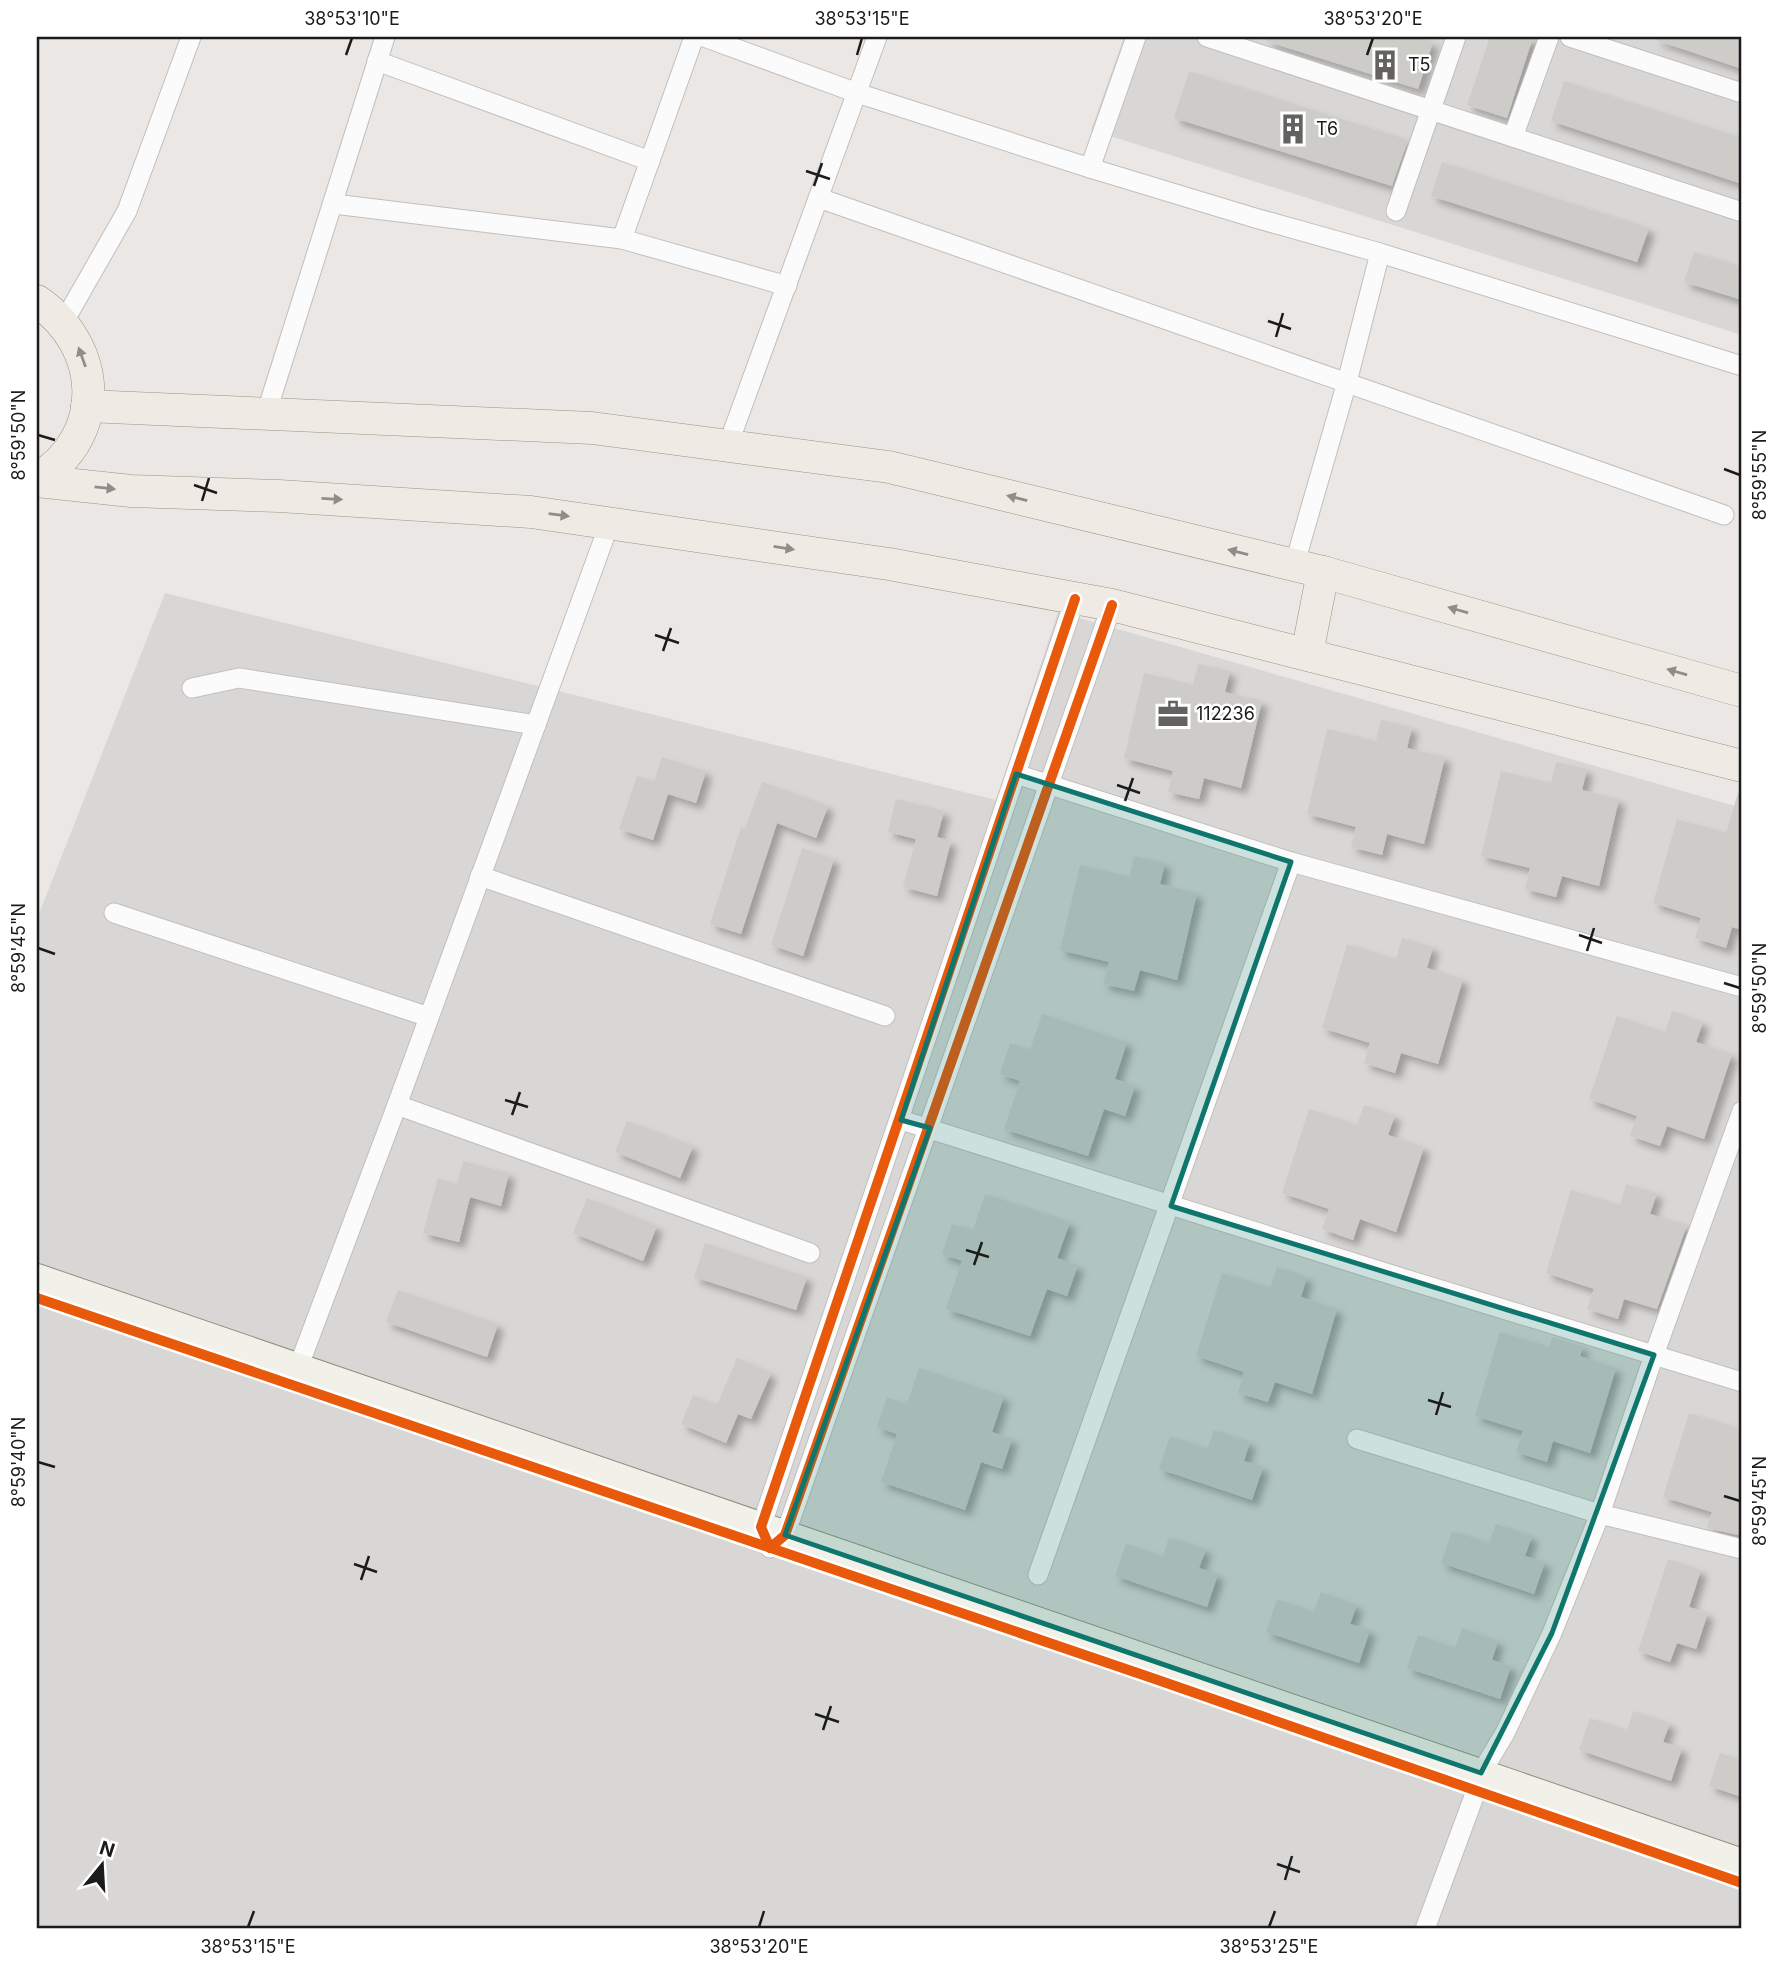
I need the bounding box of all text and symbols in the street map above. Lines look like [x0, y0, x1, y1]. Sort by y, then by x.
text: 38°53'10"E [304, 8, 400, 29]
text: 38°53'15"E [814, 8, 910, 29]
text: 38°53'20"E [1323, 8, 1423, 29]
building icon: T5 [1368, 48, 1402, 82]
place label: T5 [1408, 54, 1431, 75]
building icon: T6 [1276, 112, 1310, 146]
place label: T6 [1316, 118, 1338, 139]
one-way arrow [76, 346, 87, 367]
text: 8°59'50"N [8, 390, 29, 480]
text: 8°59'55"N [1749, 430, 1770, 520]
one-way arrow [94, 483, 116, 494]
one-way arrow [1006, 493, 1028, 504]
one-way arrow [321, 494, 343, 505]
one-way arrow [548, 510, 570, 521]
one-way arrow [773, 543, 795, 554]
one-way arrow [1227, 546, 1249, 557]
one-way arrow [1447, 604, 1469, 615]
one-way arrow [1666, 667, 1687, 677]
office icon: 112236 [1156, 697, 1190, 731]
place label: 112236 [1196, 703, 1255, 724]
text: 8°59'45"N [8, 903, 29, 993]
text: 8°59'50"N [1749, 943, 1770, 1033]
text: 8°59'40"N [8, 1417, 29, 1507]
text: 8°59'45"N [1749, 1456, 1770, 1546]
north arrow [66, 1829, 136, 1899]
text: N [97, 1836, 118, 1862]
text: 38°53'15"E [200, 1936, 296, 1957]
text: 38°53'20"E [709, 1936, 809, 1957]
text: 38°53'25"E [1220, 1936, 1318, 1957]

